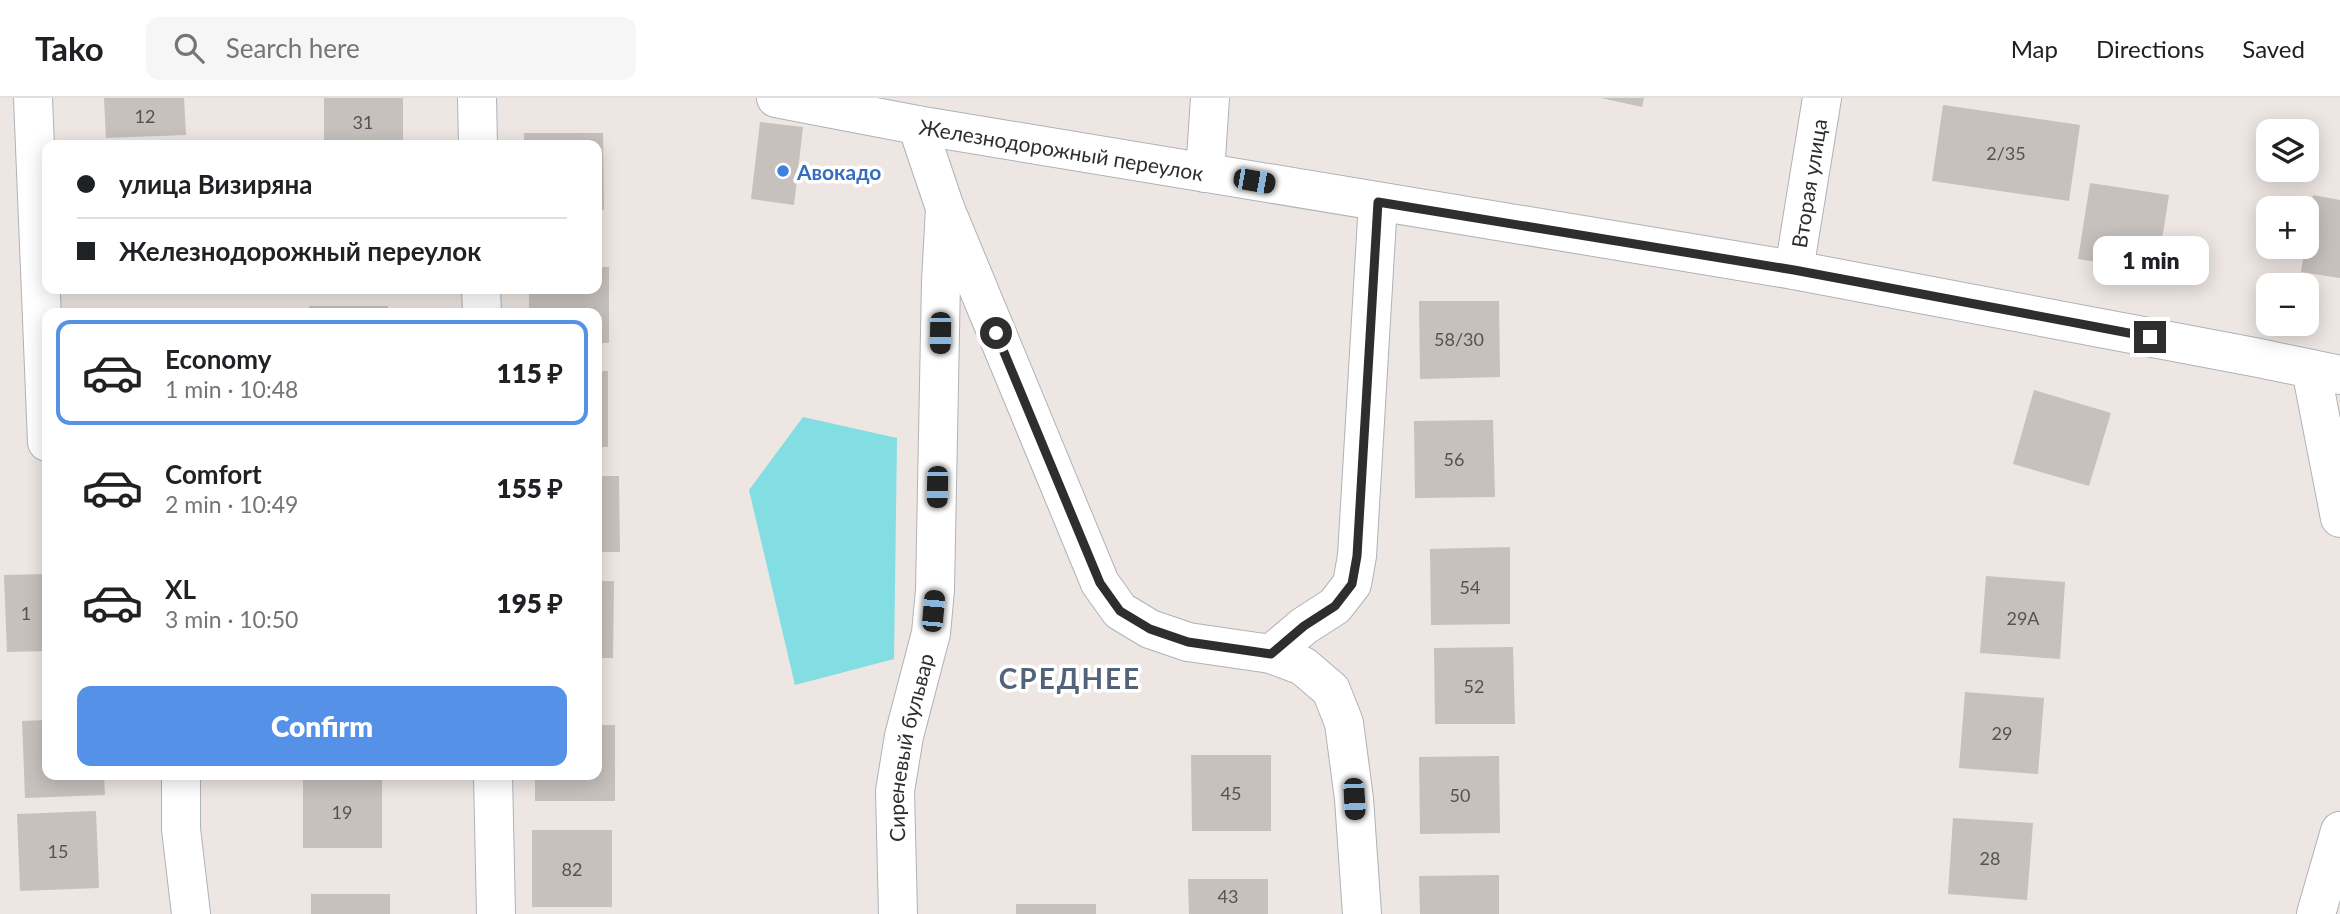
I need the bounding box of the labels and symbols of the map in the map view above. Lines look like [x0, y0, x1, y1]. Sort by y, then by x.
house number: 12 [135, 105, 155, 127]
house number: 31 [353, 111, 373, 133]
street label: Железнодорожный переулок [917, 113, 1206, 185]
street label: Вторая улица [1785, 117, 1831, 250]
house number: 2/35 [1986, 142, 2026, 164]
place label: Авокадо [796, 159, 881, 184]
marker: Авокадо [775, 163, 791, 179]
car [1232, 167, 1277, 195]
callout: 1 min [2092, 236, 2208, 285]
car [930, 312, 951, 354]
route start [980, 317, 1012, 349]
route end [2134, 321, 2166, 353]
house number: 58/30 [1434, 328, 1484, 350]
house number: 56 [1444, 448, 1464, 470]
car [927, 466, 948, 508]
house number: 54 [1460, 576, 1480, 598]
car [921, 589, 946, 633]
house number: 1 [21, 602, 31, 624]
house number: 29А [2006, 607, 2040, 629]
street label: Сиреневый бульвар [882, 651, 938, 842]
district label: СРЕДНЕЕ [999, 661, 1141, 695]
house number: 52 [1464, 675, 1484, 697]
house number: 29 [1992, 722, 2012, 744]
car [1343, 777, 1366, 821]
house number: 45 [1221, 782, 1241, 804]
house number: 50 [1450, 784, 1470, 806]
house number: 19 [332, 801, 352, 823]
house number: 15 [48, 840, 68, 862]
house number: 28 [1980, 847, 2000, 869]
house number: 82 [562, 858, 582, 880]
house number: 43 [1218, 885, 1238, 907]

